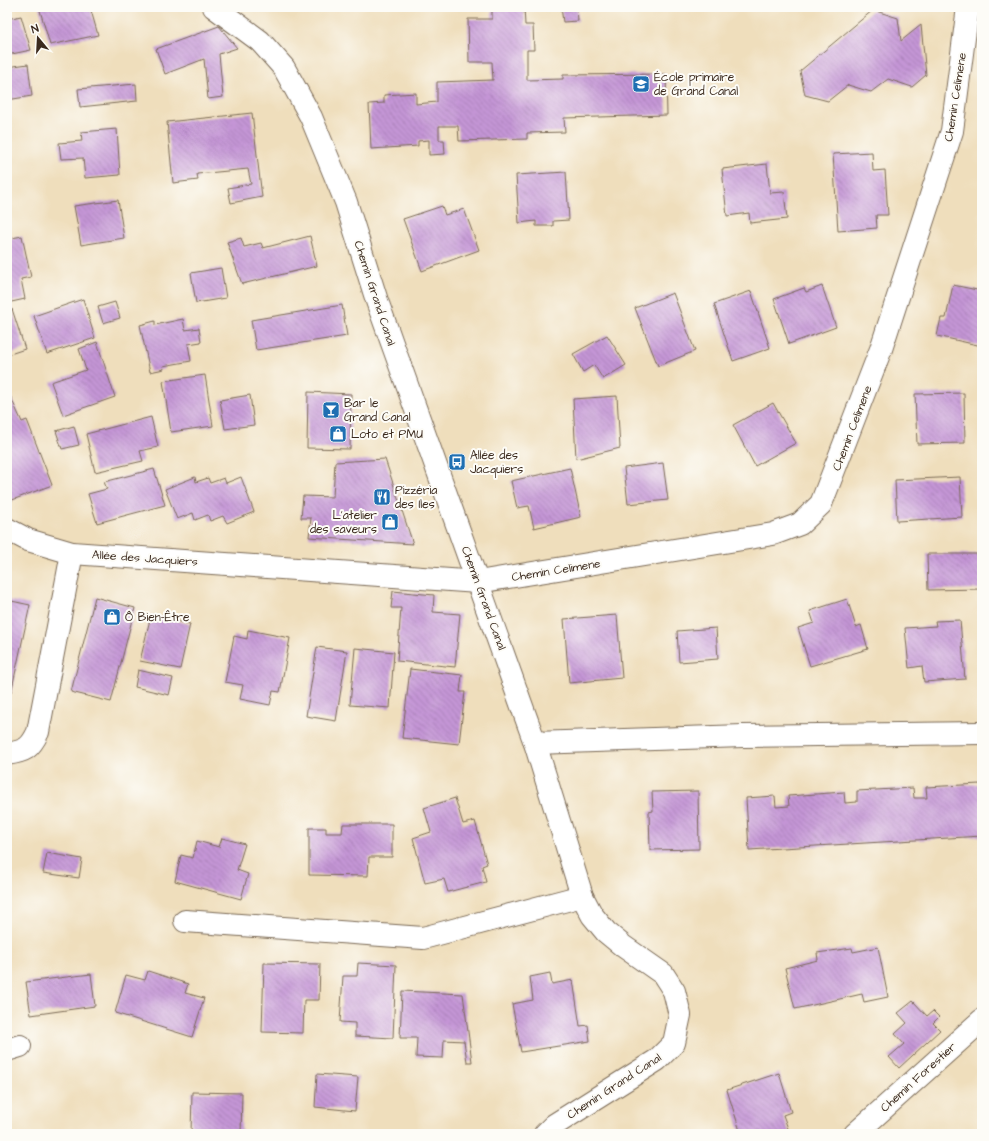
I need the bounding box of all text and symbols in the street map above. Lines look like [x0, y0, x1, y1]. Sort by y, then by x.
north arrow [18, 18, 58, 58]
text: N [29, 21, 41, 37]
street label: Chemin Celimene [940, 51, 971, 143]
place label: École primaire de Grand Canal [654, 69, 738, 100]
school or university icon: École primaire de Grand Canal [631, 74, 651, 94]
street label: Chemin Grand Canal [350, 238, 400, 348]
street label: Chemin Celimene [828, 383, 877, 473]
place label: Bar le Grand Canal [344, 395, 411, 426]
bar icon: Bar le Grand Canal [321, 400, 341, 420]
shop icon: Loto et PMU [328, 424, 348, 444]
place label: Loto et PMU [351, 426, 423, 443]
place label: Allée des Jacquiers [470, 447, 523, 478]
bus stop icon: Allée des Jacquiers [447, 452, 467, 472]
place label: Pizzéria des Iles [395, 482, 437, 513]
restaurant icon: Pizzéria des Iles [372, 487, 392, 507]
place label: L'atelier des saveurs [310, 507, 377, 538]
shop icon: L'atelier des saveurs [380, 512, 400, 532]
street label: Chemin Grand Canal [457, 544, 510, 653]
street label: Allée des Jacquiers [92, 546, 198, 571]
street label: Chemin Celimene [510, 555, 602, 586]
shop icon: Ô Bien-Être [102, 607, 122, 627]
place label: Ô Bien-Être [125, 609, 190, 626]
street label: Chemin Forestier [877, 1038, 960, 1116]
street label: Chemin Grand Canal [564, 1049, 665, 1123]

